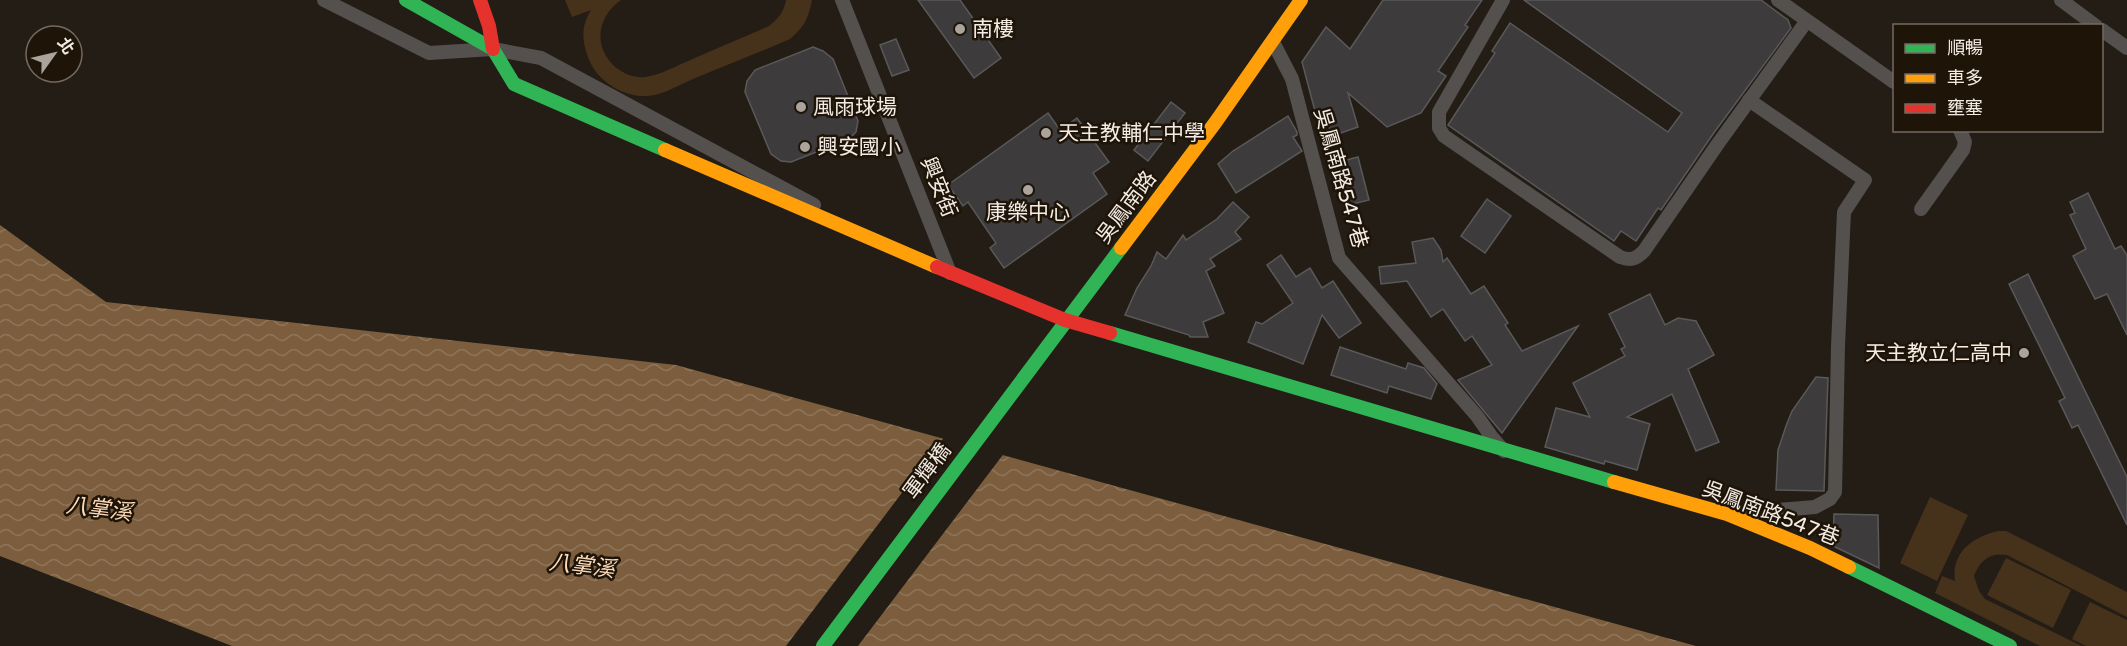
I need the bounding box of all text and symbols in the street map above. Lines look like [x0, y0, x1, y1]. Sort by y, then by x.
place label: 南樓 [972, 17, 1014, 42]
marker: 南樓 [953, 22, 967, 36]
north arrow [24, 24, 84, 84]
legend [1893, 24, 2103, 132]
text: 北 [53, 34, 78, 58]
text: 順暢 [1947, 37, 1983, 59]
text: 車多 [1947, 67, 1983, 89]
place label: 風雨球場 [813, 95, 897, 120]
text: 壅塞 [1947, 97, 1983, 119]
marker: 風雨球場 [794, 100, 808, 114]
street label: 吳鳳南路547巷 [1309, 105, 1372, 251]
place label: 天主教輔仁中學 [1058, 121, 1205, 146]
marker: 天主教輔仁中學 [1039, 126, 1053, 140]
place label: 興安國小 [817, 135, 901, 160]
marker: 興安國小 [798, 140, 812, 154]
street label: 興安街 [915, 153, 962, 221]
street label: 吳鳳南路 [1091, 166, 1162, 248]
marker: 康樂中心 [1021, 183, 1035, 197]
place label: 康樂中心 [986, 200, 1070, 225]
place label: 天主教立仁高中 [1865, 341, 2012, 366]
marker: 天主教立仁高中 [2017, 346, 2031, 360]
street label: 軍輝橋 [898, 439, 956, 504]
street label: 吳鳳南路547巷 [1699, 476, 1843, 551]
water label: 八掌溪 [65, 492, 136, 526]
water label: 八掌溪 [548, 549, 619, 583]

